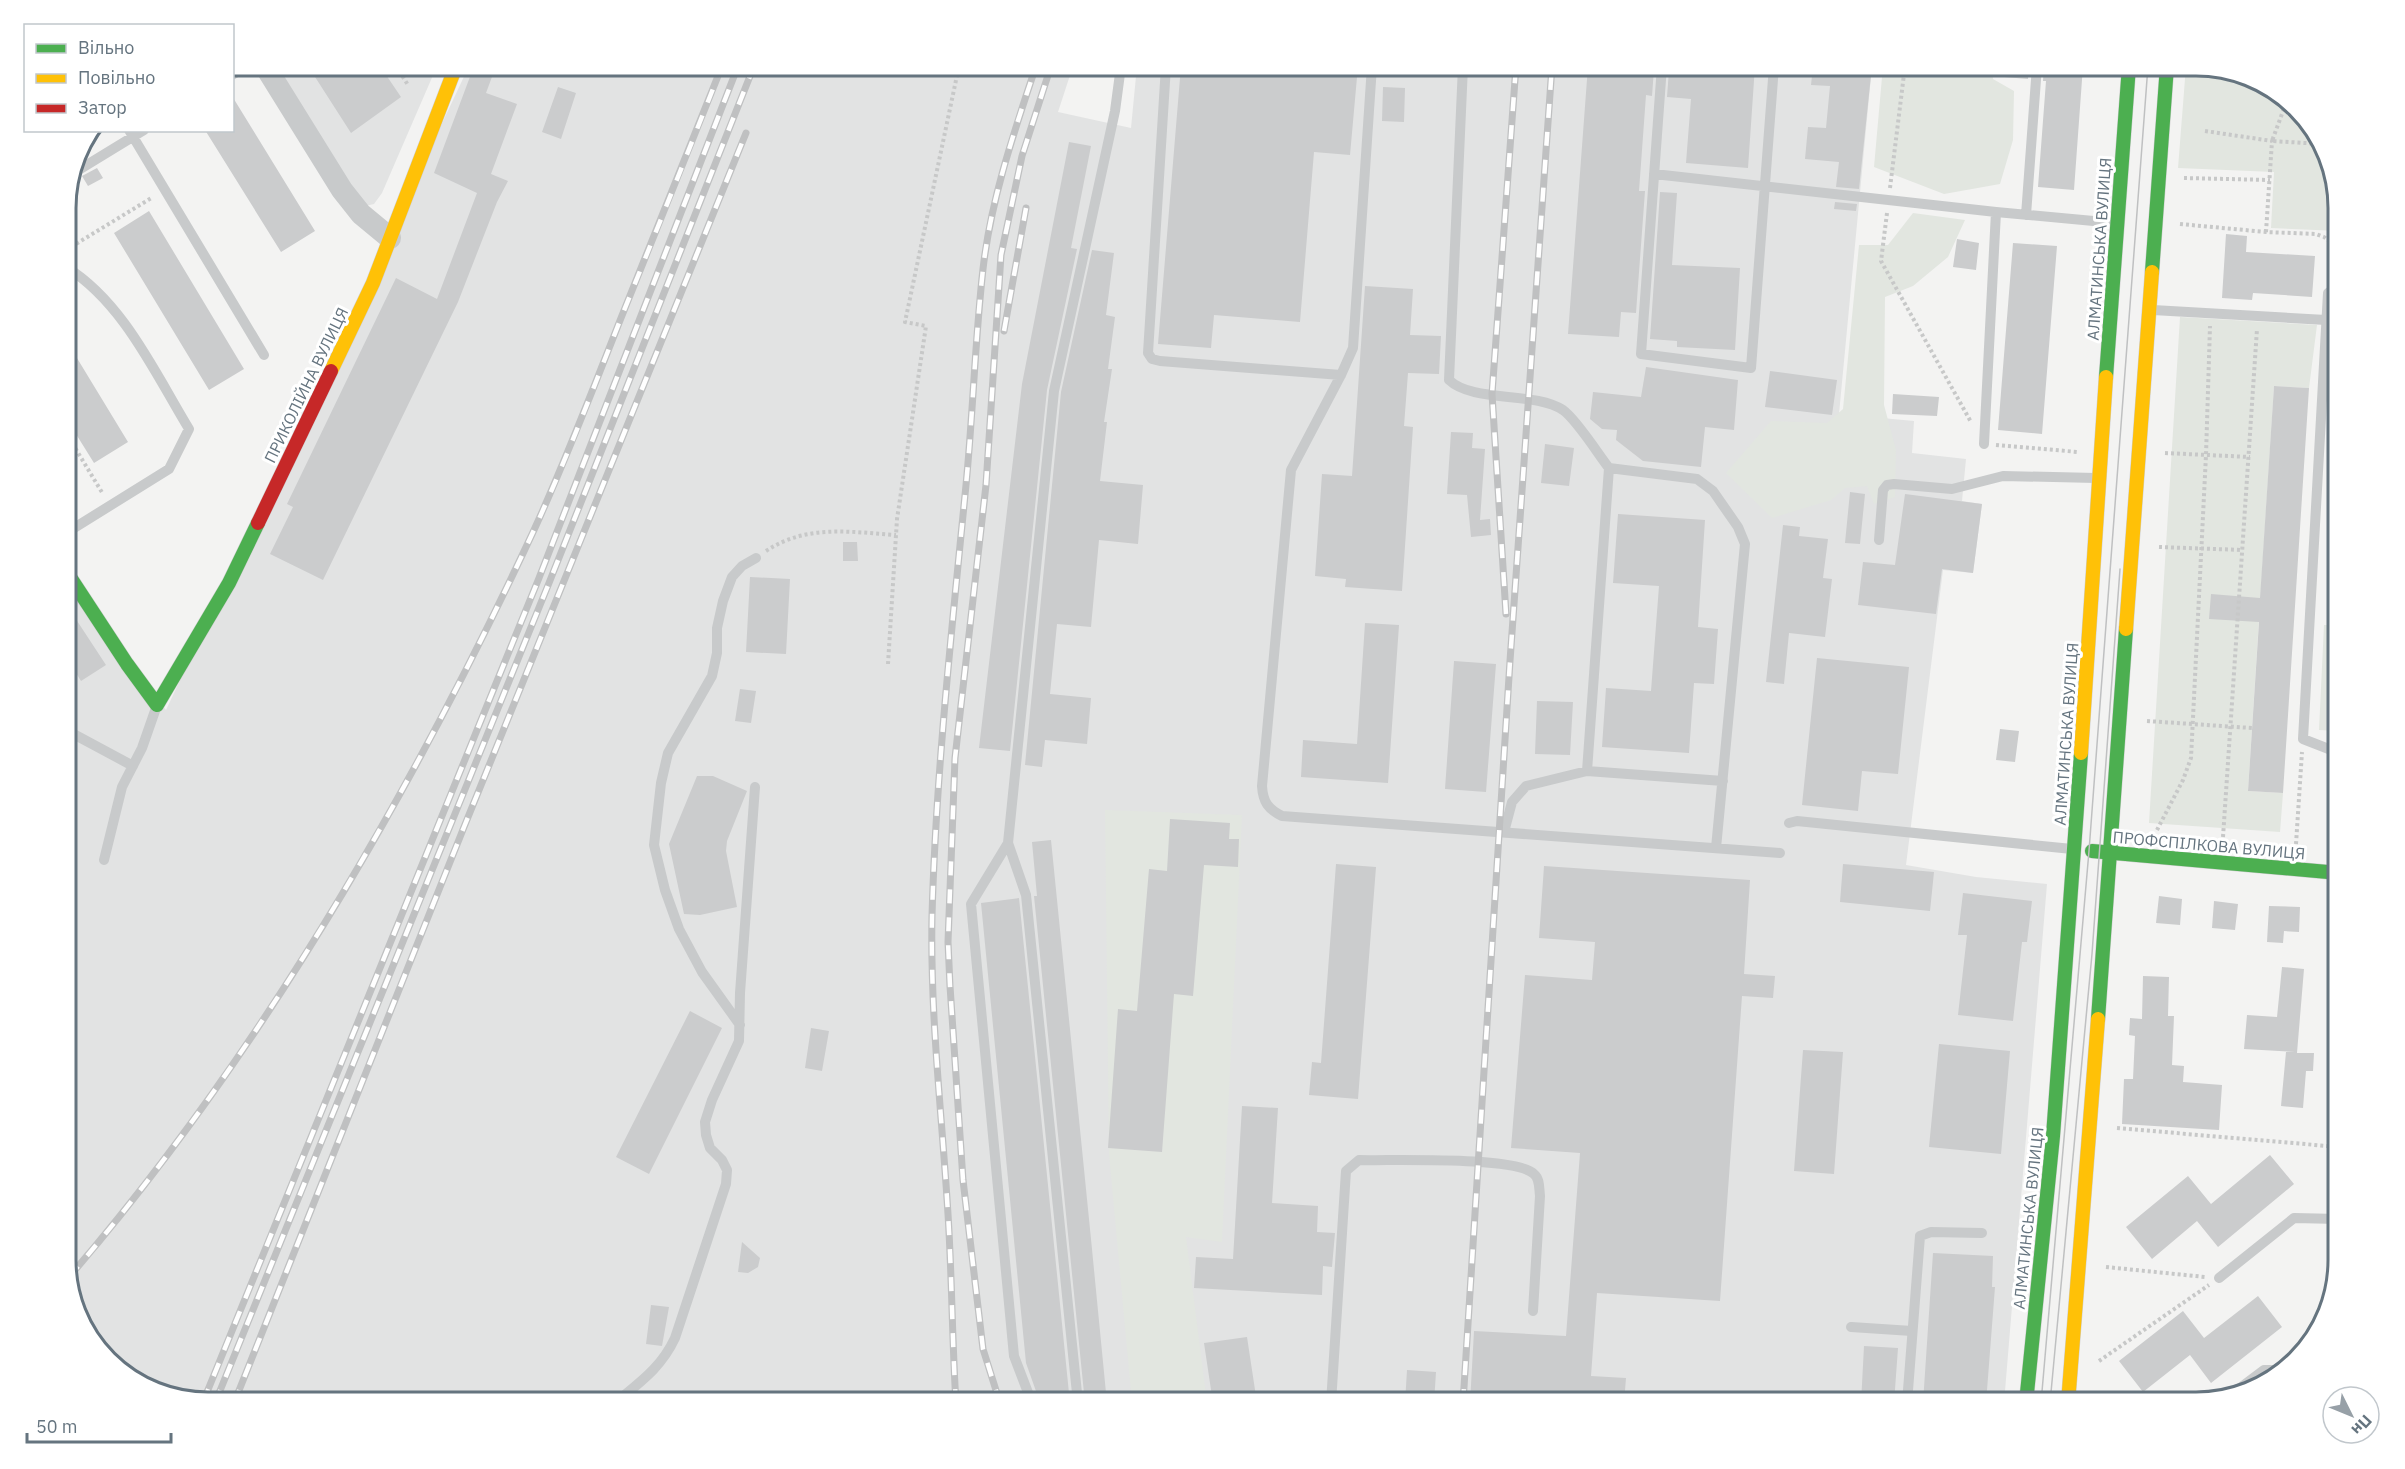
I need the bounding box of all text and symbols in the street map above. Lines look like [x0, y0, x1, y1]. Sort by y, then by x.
legend [24, 24, 234, 132]
text: Вільно [78, 36, 134, 59]
text: Повільно [78, 66, 155, 89]
text: Затор [78, 96, 127, 119]
street label: АЛМАТИНСЬКА ВУЛИЦЯ [2083, 157, 2115, 341]
street label: ПРИКОЛІЙНА ВУЛИЦЯ [260, 304, 352, 466]
street label: АЛМАТИНСЬКА ВУЛИЦЯ [2050, 642, 2082, 826]
street label: ПРОФСПІЛКОВА ВУЛИЦЯ [2112, 827, 2306, 863]
street label: АЛМАТИНСЬКА ВУЛИЦЯ [2008, 1126, 2048, 1310]
north arrow [2321, 1385, 2381, 1445]
scale bar [27, 1406, 171, 1444]
text: Пн [2347, 1411, 2376, 1440]
text: 50 m [36, 1415, 78, 1438]

